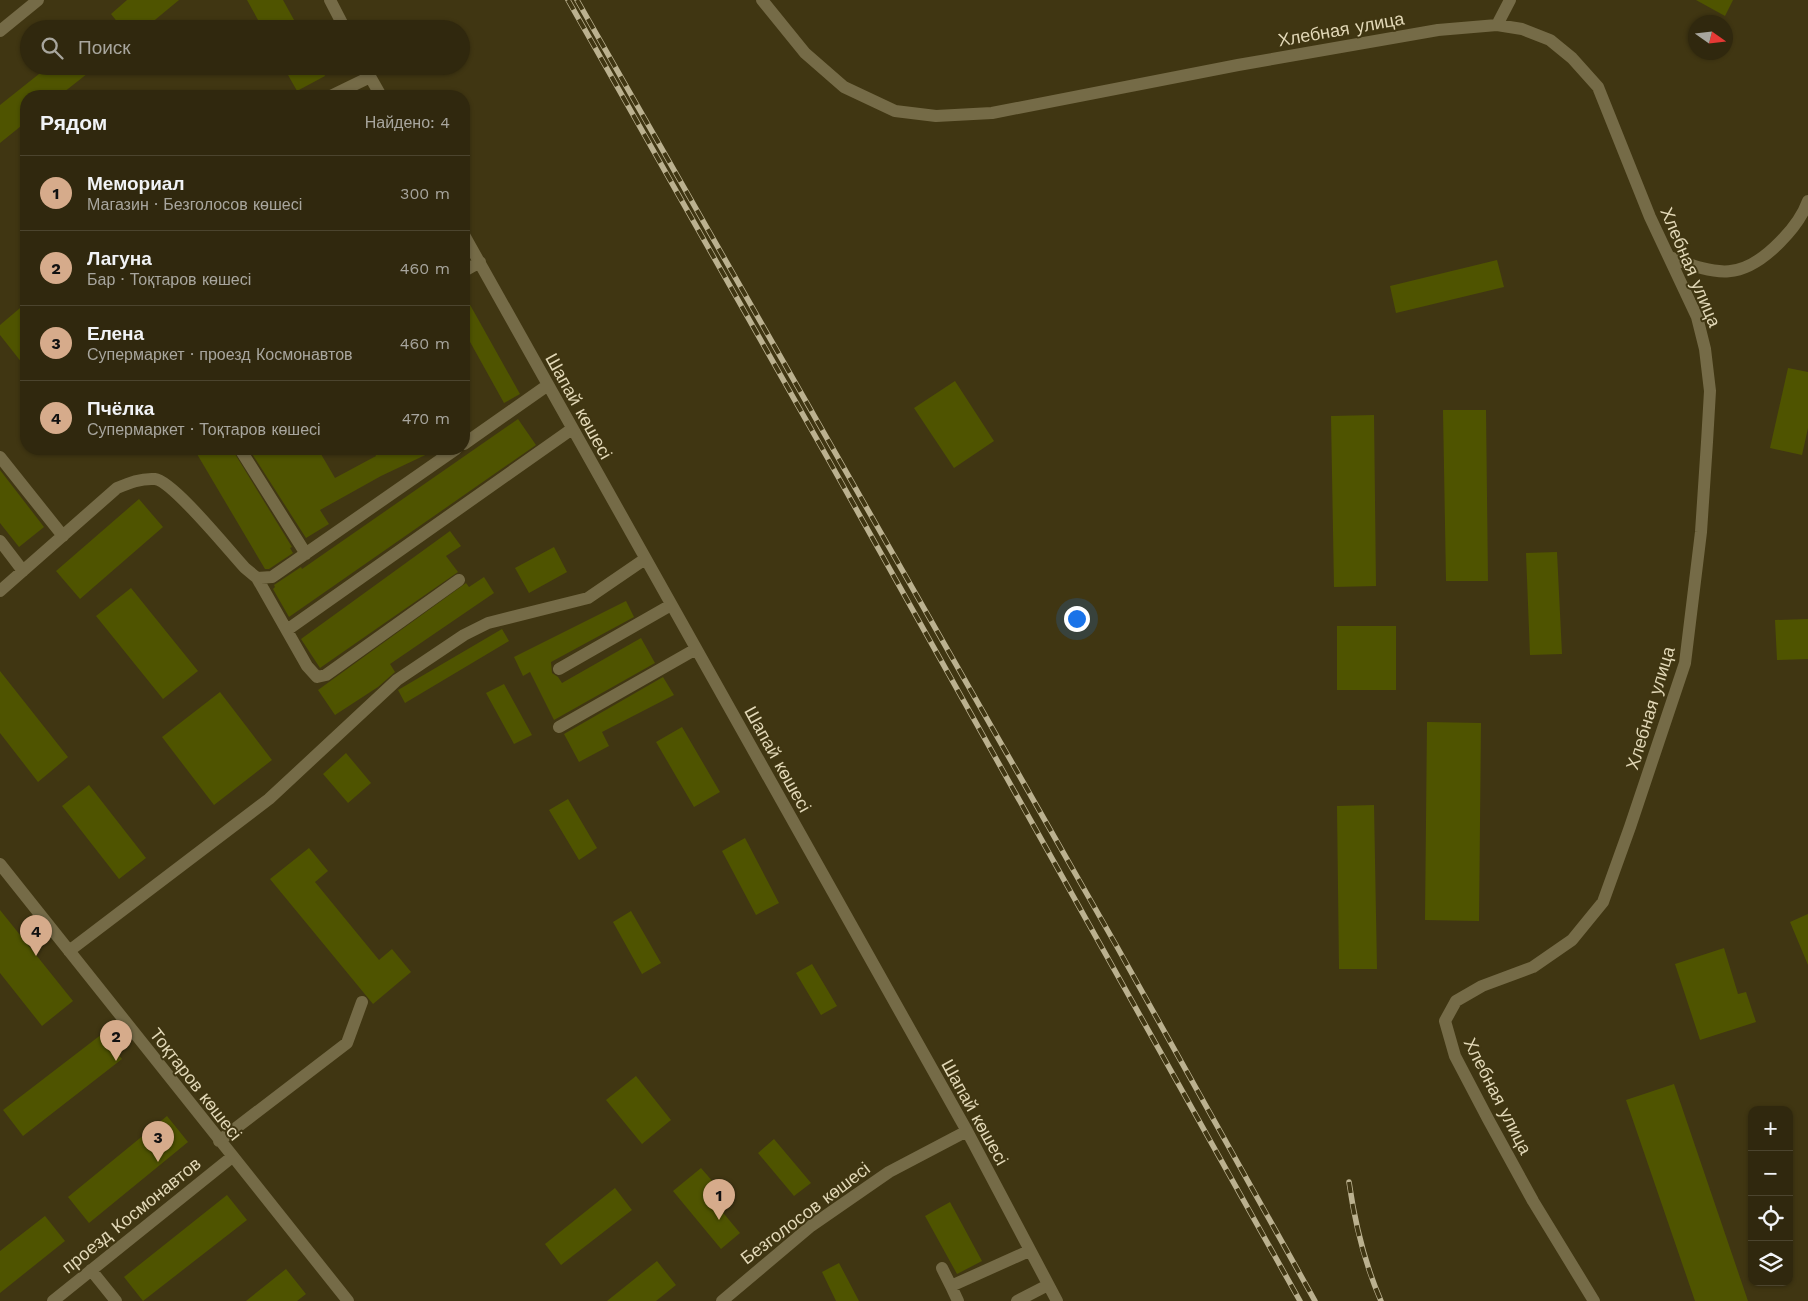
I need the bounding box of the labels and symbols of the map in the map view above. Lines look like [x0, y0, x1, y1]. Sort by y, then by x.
street label: Хлебная улица [1276, 7, 1407, 50]
north arrow [1688, 15, 1733, 60]
street label: Хлебная улица [1656, 204, 1726, 331]
street label: Шапай көшесі [541, 349, 617, 463]
your location [1064, 606, 1090, 632]
street label: Хлебная улица [1621, 643, 1679, 772]
street label: Шапай көшесі [740, 702, 816, 816]
pin: 4 [20, 915, 52, 956]
pin: 2 [100, 1020, 132, 1061]
street label: Тоқтаров көшесі [146, 1024, 246, 1144]
street label: Хлебная улица [1460, 1034, 1537, 1159]
street label: Шапай көшесі [937, 1055, 1013, 1169]
pin: 3 [142, 1121, 174, 1162]
street label: проезд Космонавтов [57, 1153, 205, 1277]
street label: Безголосов көшесі [736, 1158, 874, 1268]
pin: 1 [703, 1179, 735, 1220]

